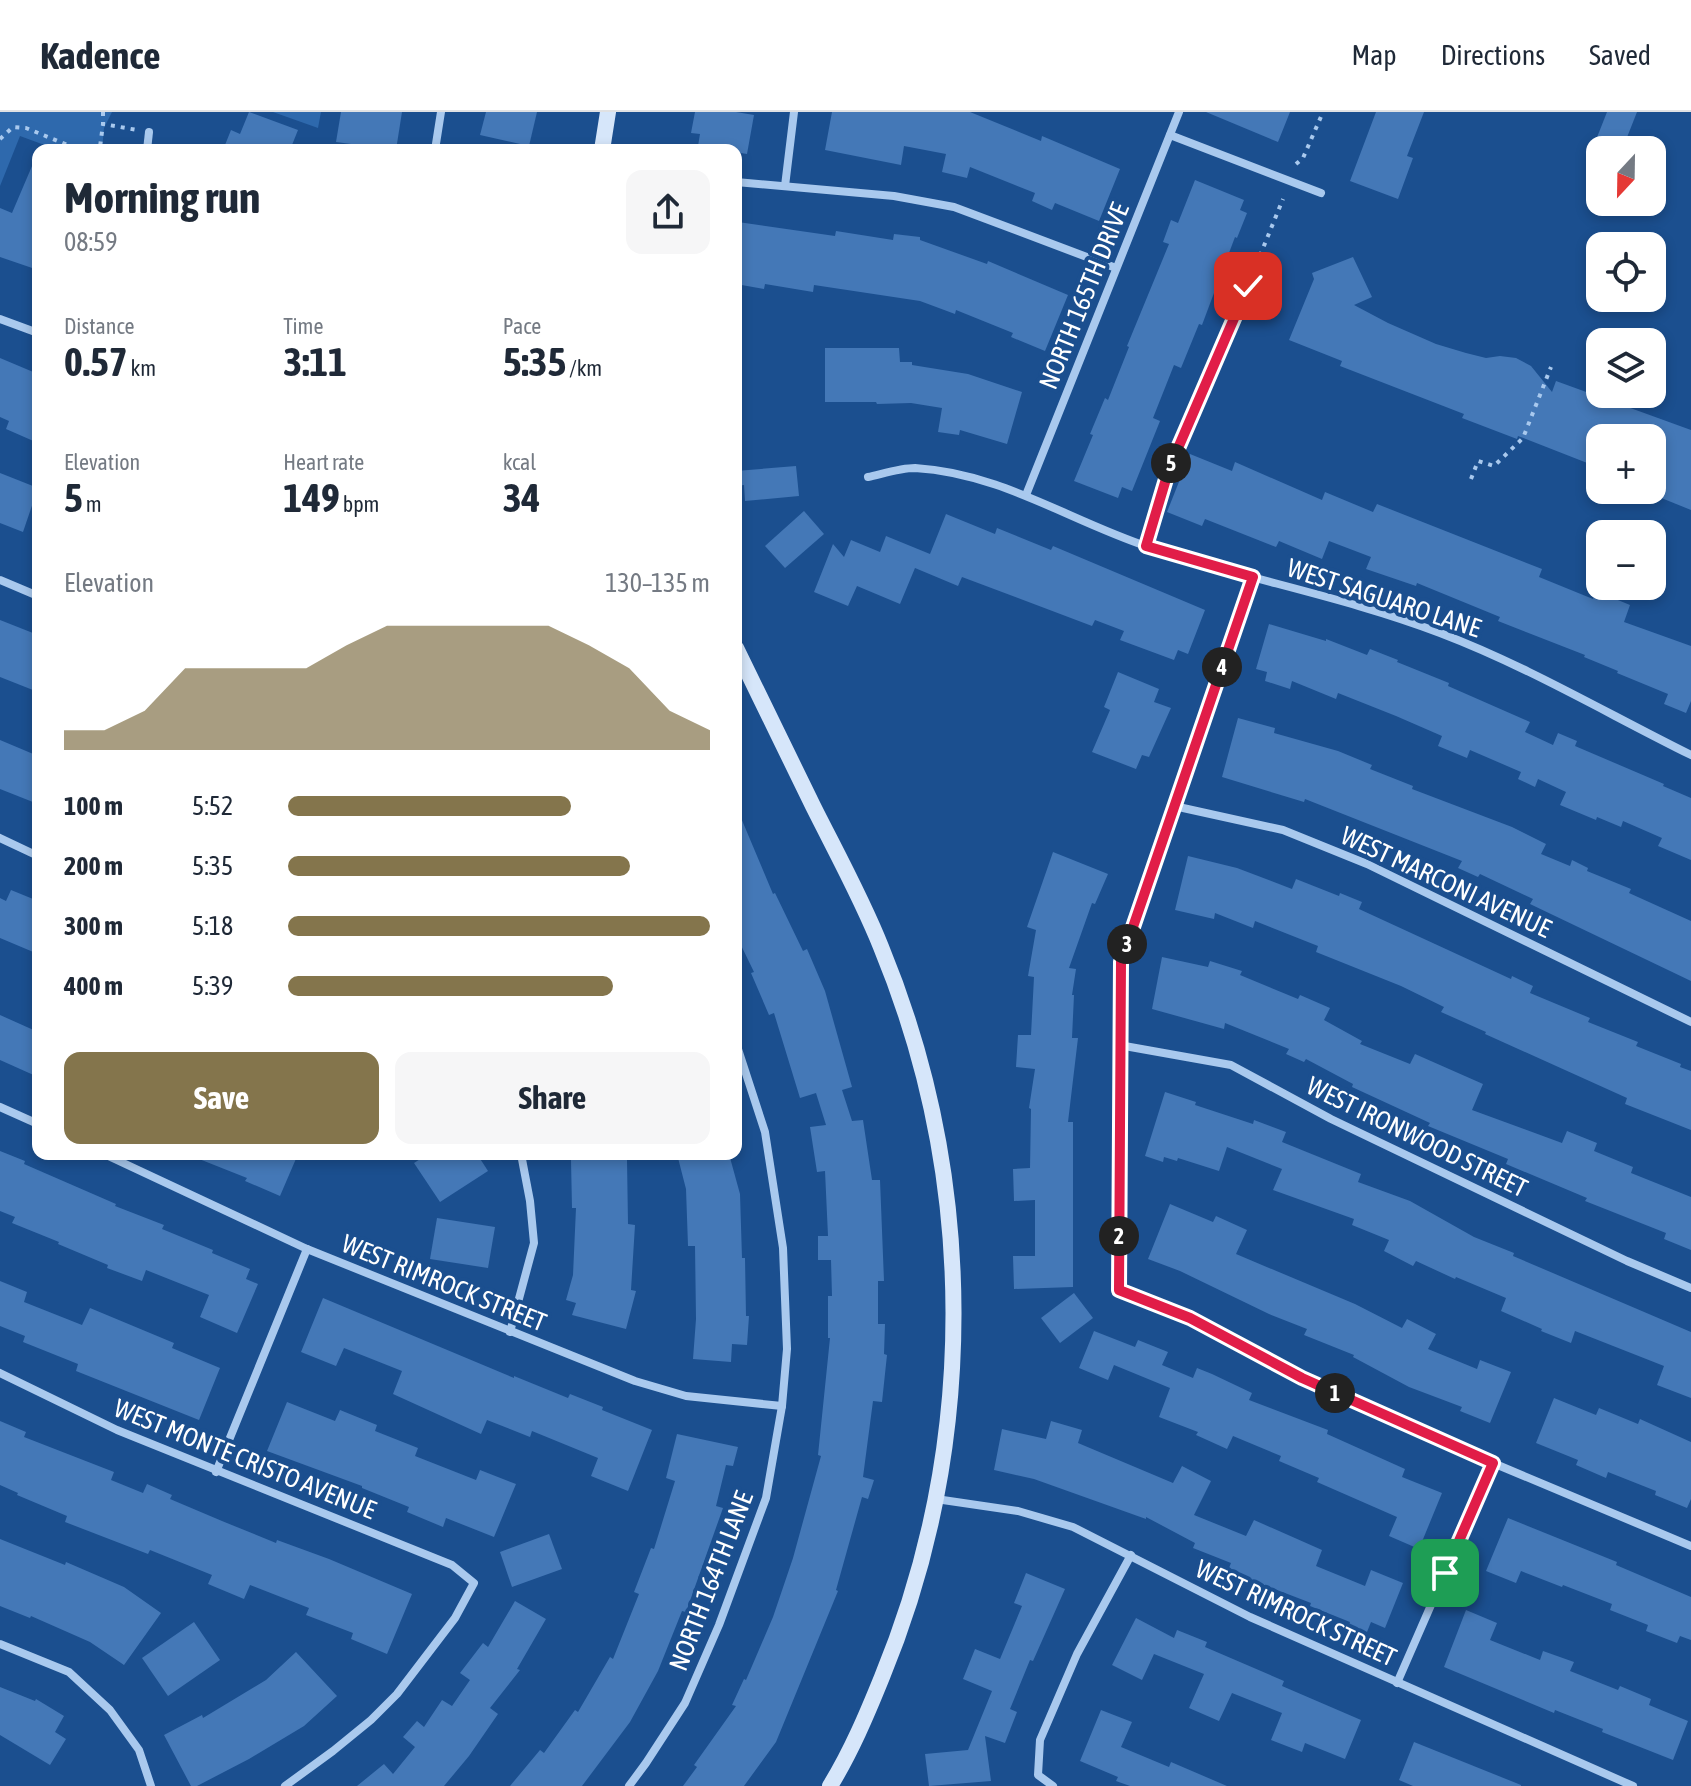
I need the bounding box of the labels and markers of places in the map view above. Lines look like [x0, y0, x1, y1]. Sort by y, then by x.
pin [1214, 252, 1282, 320]
pin: 5 [1151, 443, 1191, 483]
pin: 4 [1202, 647, 1242, 687]
pin: 3 [1107, 924, 1147, 964]
pin: 2 [1099, 1216, 1139, 1256]
pin: 1 [1315, 1373, 1355, 1413]
pin [1411, 1539, 1479, 1607]

